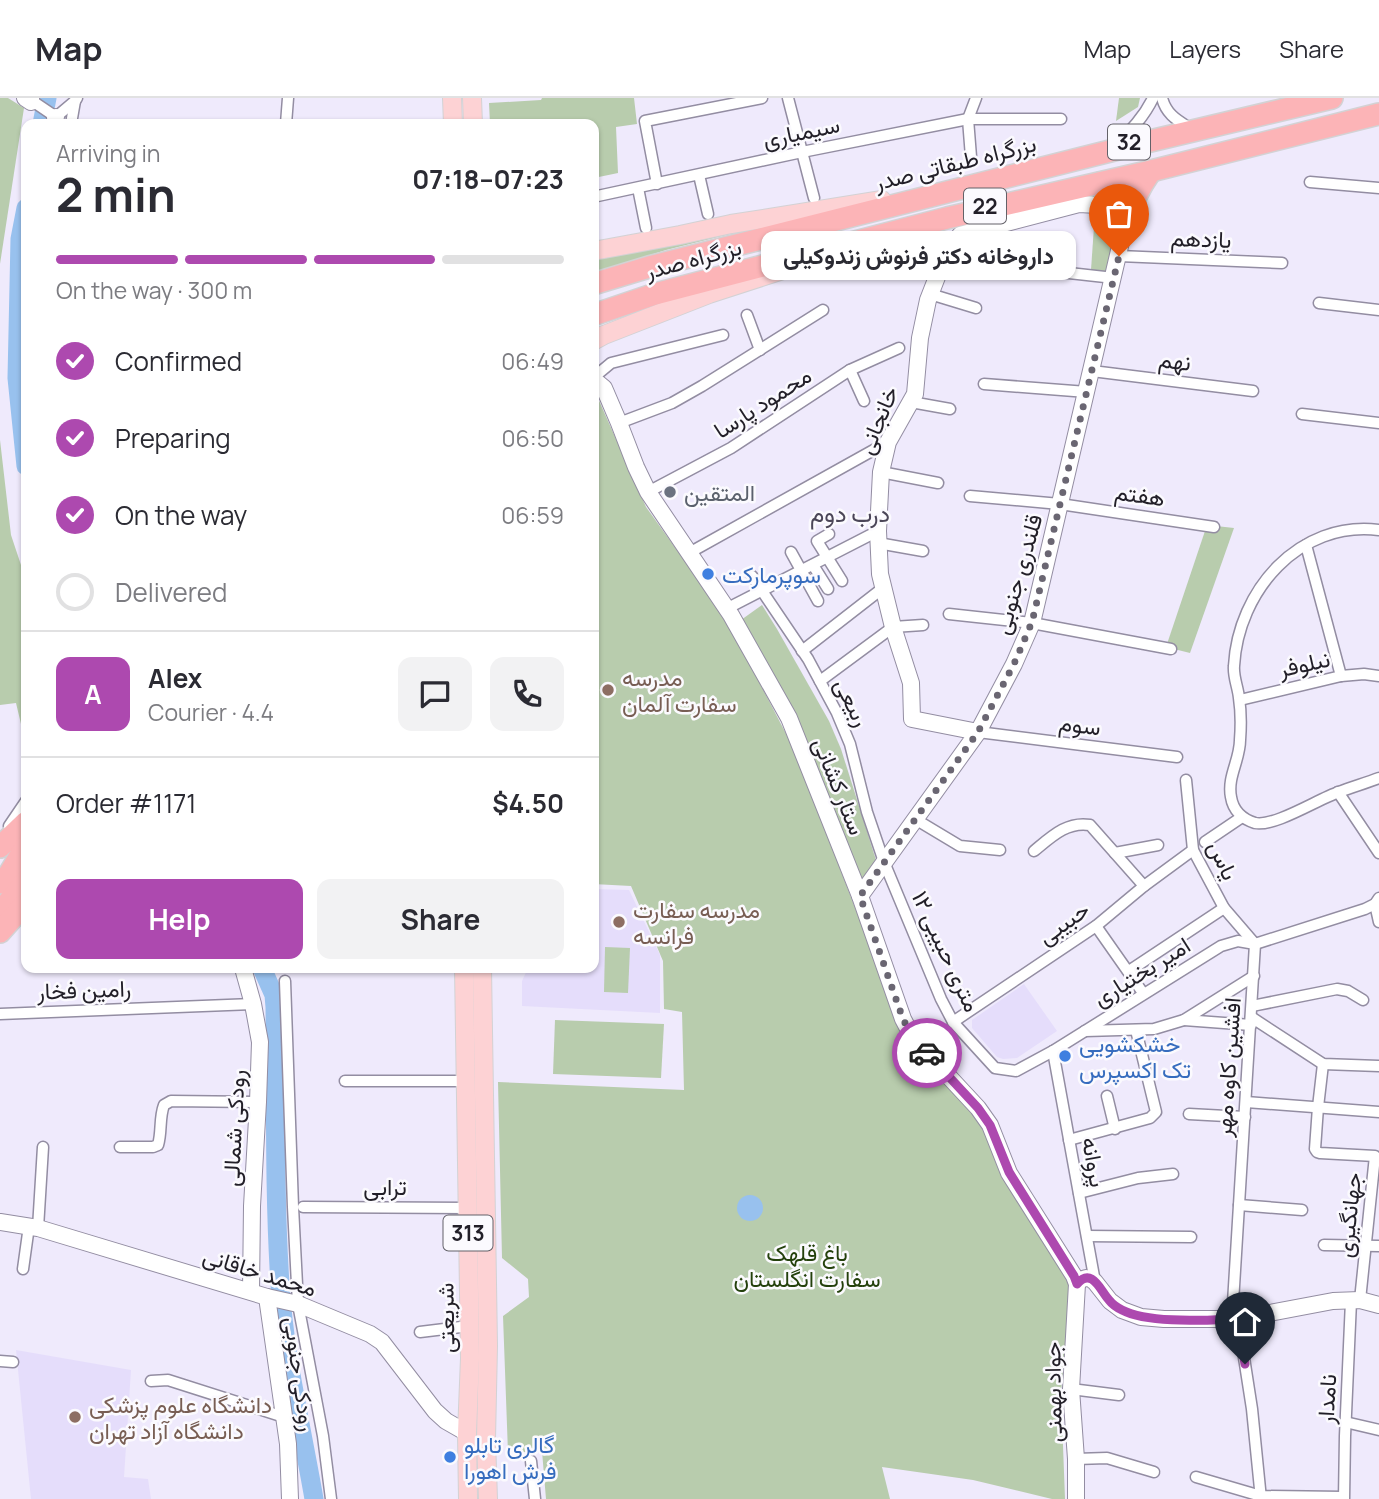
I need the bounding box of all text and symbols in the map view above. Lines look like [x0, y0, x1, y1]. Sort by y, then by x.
text: Map [35, 26, 103, 71]
text: Map [1084, 32, 1131, 65]
text: Layers [1169, 32, 1241, 65]
text: Share [1279, 32, 1344, 65]
street label: سیمیاری [759, 107, 843, 155]
road number: 32 [1108, 124, 1150, 159]
street label: بزرگراه طبقاتی صدر [870, 126, 1039, 198]
text: Arriving in [56, 137, 161, 169]
text: 07:18–07:23 [412, 161, 564, 197]
text: 2 min [56, 163, 176, 226]
pin [1089, 184, 1149, 256]
road number: 22 [964, 188, 1006, 224]
icon: bag [1100, 195, 1138, 233]
street label: یازدهم [1170, 221, 1232, 255]
street label: بزرگراه صدر [640, 230, 745, 286]
callout: داروخانه دکتر فرنوش زندوکیلی [762, 232, 1077, 280]
text: داروخانه دکتر فرنوش زندوکیلی [783, 239, 1054, 271]
text: On the way · 300 m [56, 274, 252, 306]
icon: check [56, 342, 94, 380]
street label: نهم [1157, 342, 1193, 378]
text: Confirmed [115, 343, 242, 379]
text: 06:49 [501, 345, 564, 377]
street label: محمود پارسا [707, 359, 818, 446]
street label: خانجانی [849, 381, 905, 459]
icon: check [56, 419, 94, 457]
text: Preparing [115, 420, 231, 456]
text: 06:50 [502, 422, 564, 454]
street label: هفتم [1113, 475, 1167, 513]
place label: المتقین [684, 476, 755, 508]
marker: المتقین [662, 484, 678, 500]
icon: check [56, 496, 94, 534]
district label: درب دوم [810, 496, 890, 530]
text: On the way [115, 497, 247, 533]
text: 06:59 [501, 499, 564, 531]
street label: قلندری جنوبی [985, 510, 1049, 638]
place label: سوپرمارکت [722, 558, 821, 591]
marker: سوپرمارکت [700, 566, 716, 582]
text: Delivered [115, 574, 227, 610]
street label: نیلوفر [1274, 642, 1333, 685]
button: chat [398, 657, 472, 731]
button: phone [490, 657, 564, 731]
text: Alex [148, 660, 202, 696]
place label: مدرسه سفارت آلمان [622, 661, 737, 719]
street label: ربیعی [828, 672, 878, 732]
text: A [84, 676, 102, 712]
marker: مدرسه سفارت آلمان [600, 682, 616, 698]
text: Courier · 4.4 [148, 696, 274, 728]
street label: سوم [1057, 706, 1103, 742]
street label: ستار کشانی [806, 732, 874, 840]
text: Order #1171 [56, 785, 197, 821]
text: $4.50 [492, 785, 564, 821]
street label: یاس [1201, 835, 1247, 885]
button: Help [56, 879, 303, 959]
button: Share [317, 879, 564, 959]
street label: ۱۲ متری حبیبی [905, 885, 989, 1017]
place label: مدرسه سفارت فرانسه [633, 893, 760, 951]
street label: حبیبی [1031, 893, 1095, 951]
marker: مدرسه سفارت فرانسه [611, 914, 627, 930]
street label: امیر بختیاری [1086, 928, 1196, 1014]
street label: رامین فخار [35, 971, 132, 1007]
street label: افشین کاوه مهر [1206, 996, 1248, 1139]
courier [892, 1018, 962, 1088]
place label: خشکشویی تک اکسپرس [1079, 1027, 1191, 1086]
icon: car [908, 1034, 946, 1072]
marker: خشکشویی تک اکسپرس [1057, 1048, 1073, 1064]
street label: رودکی شمالی [214, 1069, 252, 1187]
street label: پروانه [1074, 1134, 1115, 1190]
street label: ترابی [363, 1170, 407, 1202]
street label: جهانگیری [1328, 1171, 1368, 1259]
road number: 313 [444, 1216, 492, 1250]
park label: باغ قلهک سفارت انگلستان [733, 1236, 881, 1294]
street label: محمد خاقانی [199, 1239, 321, 1303]
street label: شریعتی [428, 1282, 462, 1354]
pin [1215, 1292, 1275, 1364]
icon: home [1226, 1303, 1264, 1341]
street label: رودکی جنوبی [277, 1315, 325, 1433]
street label: جواد بهمنی [1035, 1341, 1069, 1443]
street label: نامدار [1309, 1373, 1343, 1426]
place label: دانشگاه علوم پزشکی دانشگاه آزاد تهران [89, 1388, 272, 1446]
marker: دانشگاه علوم پزشکی دانشگاه آزاد تهران [67, 1409, 83, 1425]
place label: گالری تابلو فرش اهورا [464, 1428, 557, 1486]
marker: گالری تابلو فرش اهورا [442, 1449, 458, 1465]

